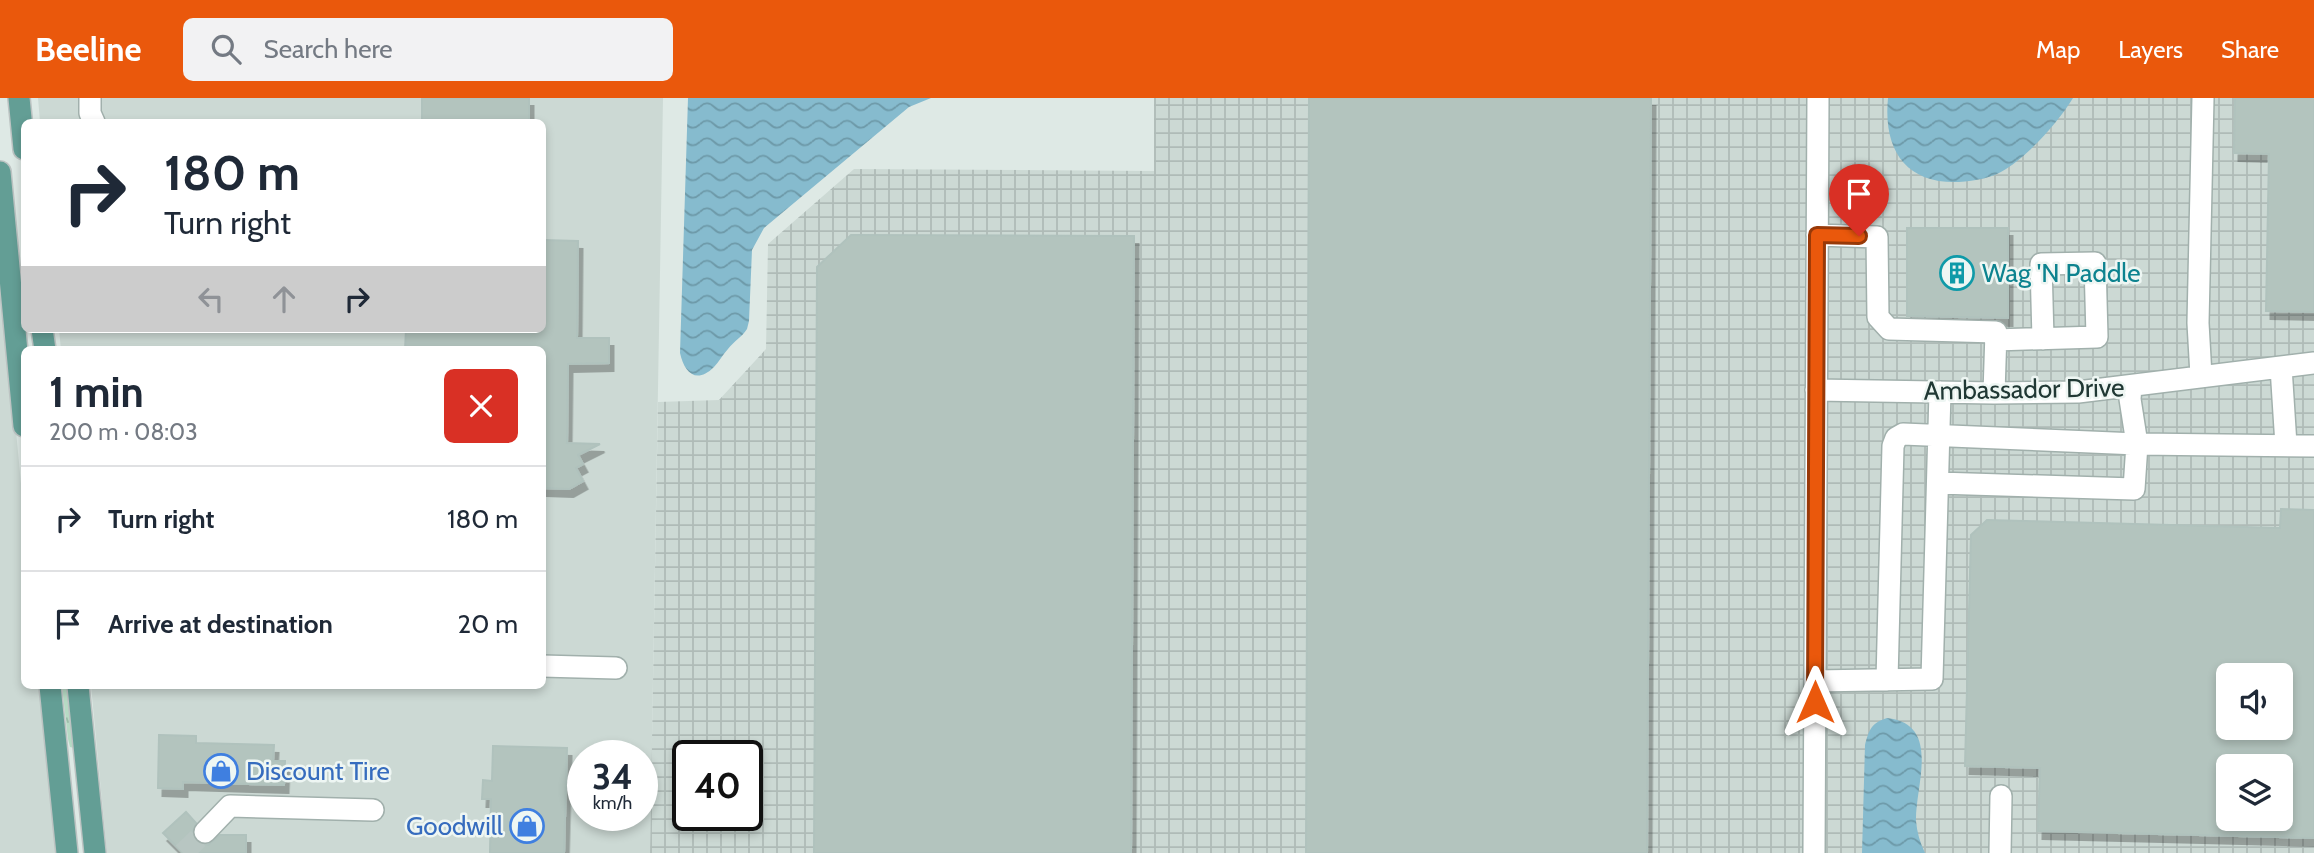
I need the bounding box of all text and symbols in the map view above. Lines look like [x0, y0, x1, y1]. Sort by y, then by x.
search box [183, 18, 673, 81]
text: Beeline [35, 29, 141, 69]
icon: search [207, 30, 245, 68]
text: Search here [263, 33, 393, 65]
text: Map [2036, 35, 2080, 64]
text: Layers [2118, 35, 2183, 64]
text: Share [2221, 35, 2279, 64]
text: 180 m [164, 143, 300, 202]
icon: right [49, 147, 140, 238]
pin [1829, 164, 1889, 236]
icon: arrive [1840, 175, 1878, 213]
text: Turn right [164, 203, 291, 242]
building icon: Wag 'N Paddle [1938, 254, 1976, 292]
place label: Wag 'N Paddle [1982, 257, 2141, 289]
icon: left [192, 280, 230, 318]
icon: ahead [265, 280, 303, 318]
icon: right [338, 280, 376, 318]
text: 1 min [49, 366, 144, 418]
button: close [444, 369, 518, 443]
street label: Ambassador Drive [1923, 371, 2125, 407]
text: 200 m · 08:03 [49, 418, 198, 446]
icon: right [49, 500, 87, 538]
text: Turn right [108, 503, 214, 535]
text: 180 m [447, 503, 518, 535]
icon: arrive [49, 605, 87, 643]
text: Arrive at destination [108, 608, 333, 640]
text: 20 m [458, 608, 518, 640]
map controls [2216, 663, 2293, 831]
button: sound [2216, 663, 2293, 740]
position arrow [1778, 665, 1852, 739]
speed limit sign: 40 [672, 740, 763, 831]
shop icon: Discount Tire [202, 752, 240, 790]
button: layers [2216, 754, 2293, 831]
place label: Discount Tire [246, 755, 390, 787]
text: 34 [592, 755, 633, 798]
text: km/h [593, 792, 632, 814]
shop icon: Goodwill [508, 807, 546, 845]
place label: Goodwill [406, 810, 503, 842]

